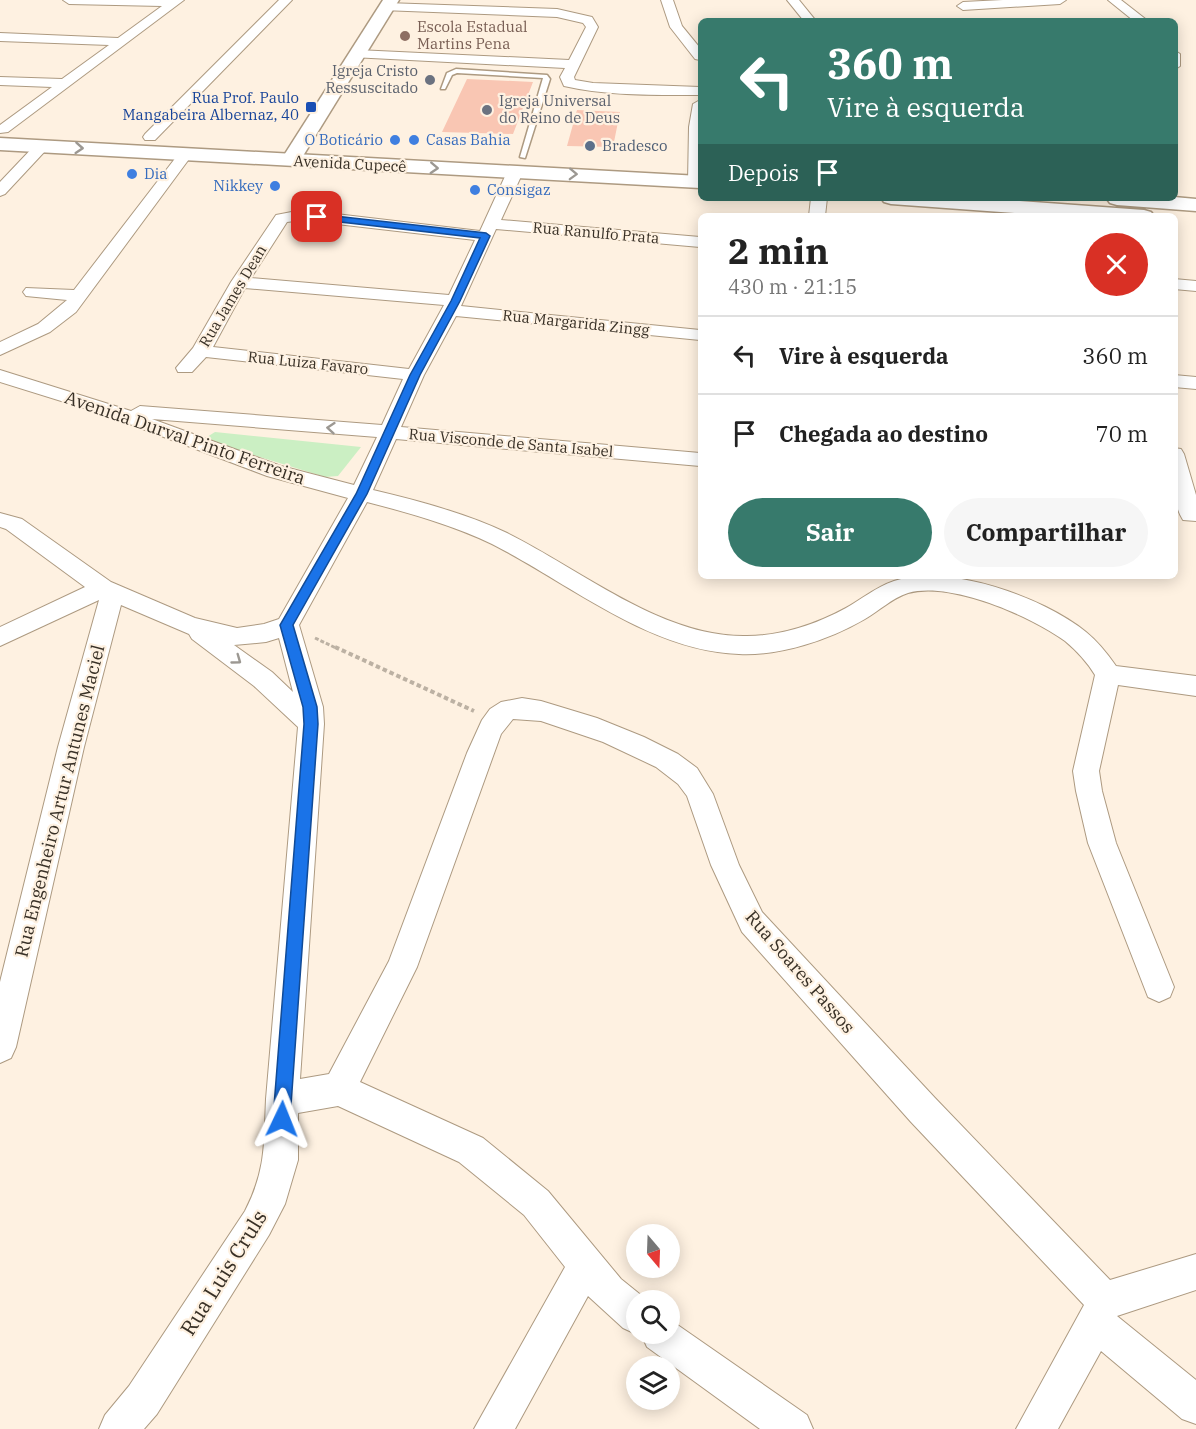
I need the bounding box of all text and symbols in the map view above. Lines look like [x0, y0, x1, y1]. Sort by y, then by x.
place label: Escola Estadual Martins Pena [417, 17, 528, 53]
marker: Escola Estadual Martins Pena [398, 29, 412, 43]
text: 360 m [827, 36, 953, 91]
icon: left [728, 42, 806, 120]
place label: Igreja Cristo Ressuscitado [325, 61, 418, 97]
marker: Igreja Cristo Ressuscitado [423, 73, 437, 87]
place label: Rua Prof. Paulo Mangabeira Albernaz, 40 [122, 88, 299, 124]
text: Vire à esquerda [827, 89, 1025, 124]
place label: Igreja Universal do Reino de Deus [499, 91, 620, 127]
marker: Rua Prof. Paulo Mangabeira Albernaz, 40 [304, 100, 318, 114]
marker: Igreja Universal do Reino de Deus [480, 103, 494, 117]
place label: O Boticário [305, 130, 383, 149]
place label: Casas Bahia [426, 130, 511, 149]
marker: O Boticário [388, 133, 402, 147]
marker: Casas Bahia [407, 133, 421, 147]
place label: Bradesco [602, 136, 667, 155]
marker: Bradesco [583, 139, 597, 153]
one-way arrow [75, 141, 84, 154]
street label: Avenida Cupecê [293, 151, 407, 176]
icon: arrive [811, 156, 844, 189]
text: Depois [728, 158, 799, 187]
one-way arrow [429, 161, 438, 174]
place label: Dia [144, 164, 168, 183]
marker: Dia [125, 167, 139, 181]
one-way arrow [569, 168, 578, 181]
place label: Nikkey [213, 176, 263, 195]
marker: Nikkey [268, 179, 282, 193]
place label: Consigaz [487, 180, 551, 199]
marker: Consigaz [468, 183, 482, 197]
pin [291, 191, 342, 242]
icon: arrive [300, 200, 333, 233]
street label: Rua Ranulfo Prata [532, 218, 660, 247]
text: 2 min [728, 227, 829, 274]
button: close [1085, 233, 1148, 296]
street label: Rua James Dean [195, 241, 271, 350]
text: 430 m · 21:15 [728, 273, 857, 300]
street label: Rua Margarida Zingg [502, 305, 650, 340]
icon: left [728, 339, 761, 372]
text: Vire à esquerda [779, 341, 949, 370]
text: 360 m [1082, 341, 1148, 370]
street label: Rua Luiza Favaro [247, 347, 369, 378]
street label: Avenida Durval Pinto Ferreira [62, 386, 308, 490]
icon: arrive [728, 417, 761, 450]
text: Chegada ao destino [779, 419, 988, 448]
text: 70 m [1096, 419, 1148, 448]
one-way arrow [327, 422, 336, 435]
street label: Rua Visconde de Santa Isabel [408, 424, 614, 461]
button: Sair [728, 498, 932, 567]
button: Compartilhar [944, 498, 1148, 567]
street label: Rua Engenheiro Artur Antunes Maciel [10, 642, 110, 959]
one-way arrow [231, 653, 242, 664]
street label: Rua Soares Passos [741, 905, 860, 1038]
position arrow [250, 1087, 314, 1151]
street label: Rua Luis Cruls [173, 1204, 273, 1340]
north arrow [626, 1224, 680, 1278]
map controls [626, 1224, 680, 1410]
button: search [626, 1290, 680, 1344]
button: layers [626, 1356, 680, 1410]

